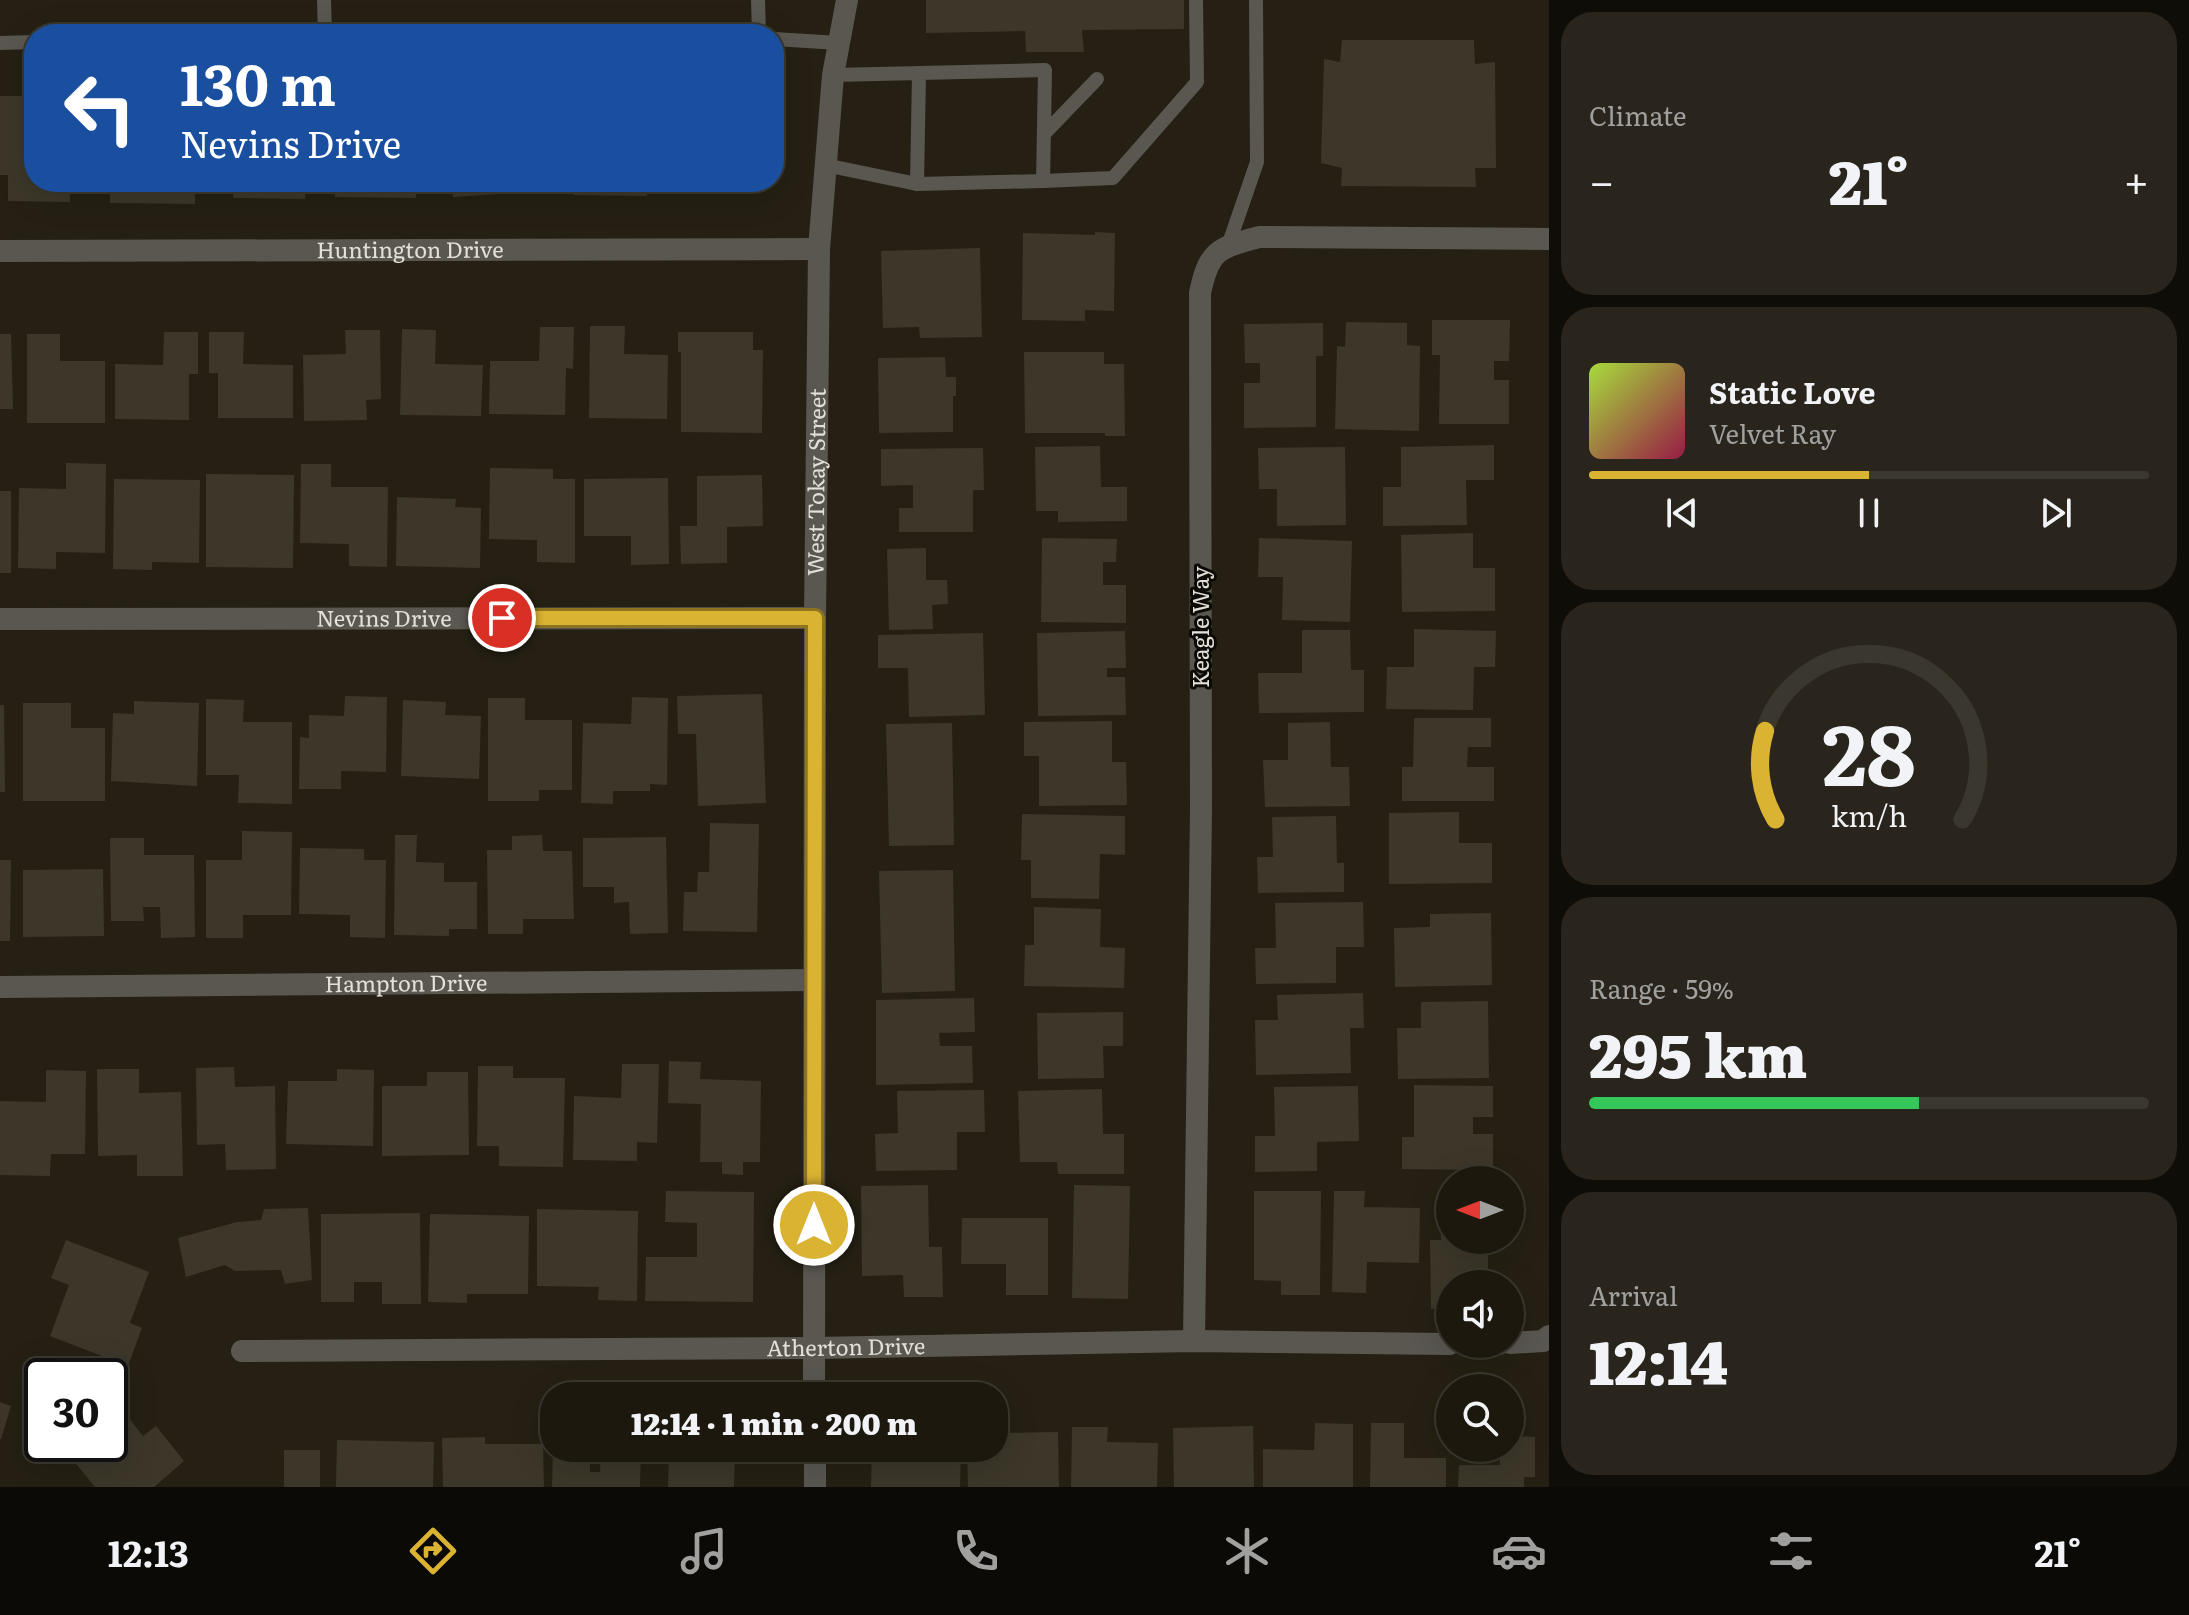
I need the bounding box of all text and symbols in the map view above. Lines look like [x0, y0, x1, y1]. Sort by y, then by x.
text: 130 m [180, 40, 336, 123]
icon: left [48, 56, 152, 160]
text: Climate [1589, 95, 1687, 134]
text: Nevins Drive [180, 116, 401, 169]
text: 21° [1829, 134, 1909, 223]
text: − [1589, 146, 1615, 212]
text: + [2123, 146, 2149, 212]
street label: Huntington Drive [316, 232, 504, 265]
text: Static Love [1709, 369, 1876, 413]
street label: West Tokay Street [797, 388, 832, 576]
text: Velvet Ray [1709, 413, 1836, 452]
icon: previous [1660, 491, 1704, 535]
icon: pause [1847, 491, 1891, 535]
icon: next [2034, 491, 2078, 535]
street label: Keagle Way [1183, 566, 1216, 688]
pin [468, 584, 536, 652]
icon: arrive [480, 596, 524, 640]
street label: Nevins Drive [316, 600, 452, 634]
text: 28 [1822, 687, 1916, 811]
text: km/h [1831, 793, 1907, 836]
street label: Hampton Drive [324, 965, 487, 999]
text: Range · 59% [1589, 968, 1734, 1007]
text: 295 km [1589, 1007, 1807, 1096]
north arrow [1436, 1166, 1524, 1254]
map controls [1436, 1166, 1524, 1462]
position arrow [772, 1183, 856, 1267]
button: sound [1436, 1270, 1524, 1358]
text: Arrival [1589, 1275, 1678, 1314]
text: 12:14 [1589, 1314, 1728, 1403]
street label: Atherton Drive [767, 1328, 925, 1363]
speed limit sign: 30 [24, 1358, 128, 1462]
button: search [1436, 1374, 1524, 1462]
text: 12:14 · 1 min · 200 m [631, 1400, 917, 1444]
icon: directions [405, 1523, 461, 1579]
icon: music [676, 1523, 732, 1579]
icon: phone [948, 1523, 1004, 1579]
icon: climate [1219, 1523, 1275, 1579]
icon: car [1491, 1523, 1547, 1579]
icon: filters [1763, 1523, 1819, 1579]
text: 12:13 [108, 1525, 189, 1578]
text: 21° [2034, 1525, 2081, 1578]

